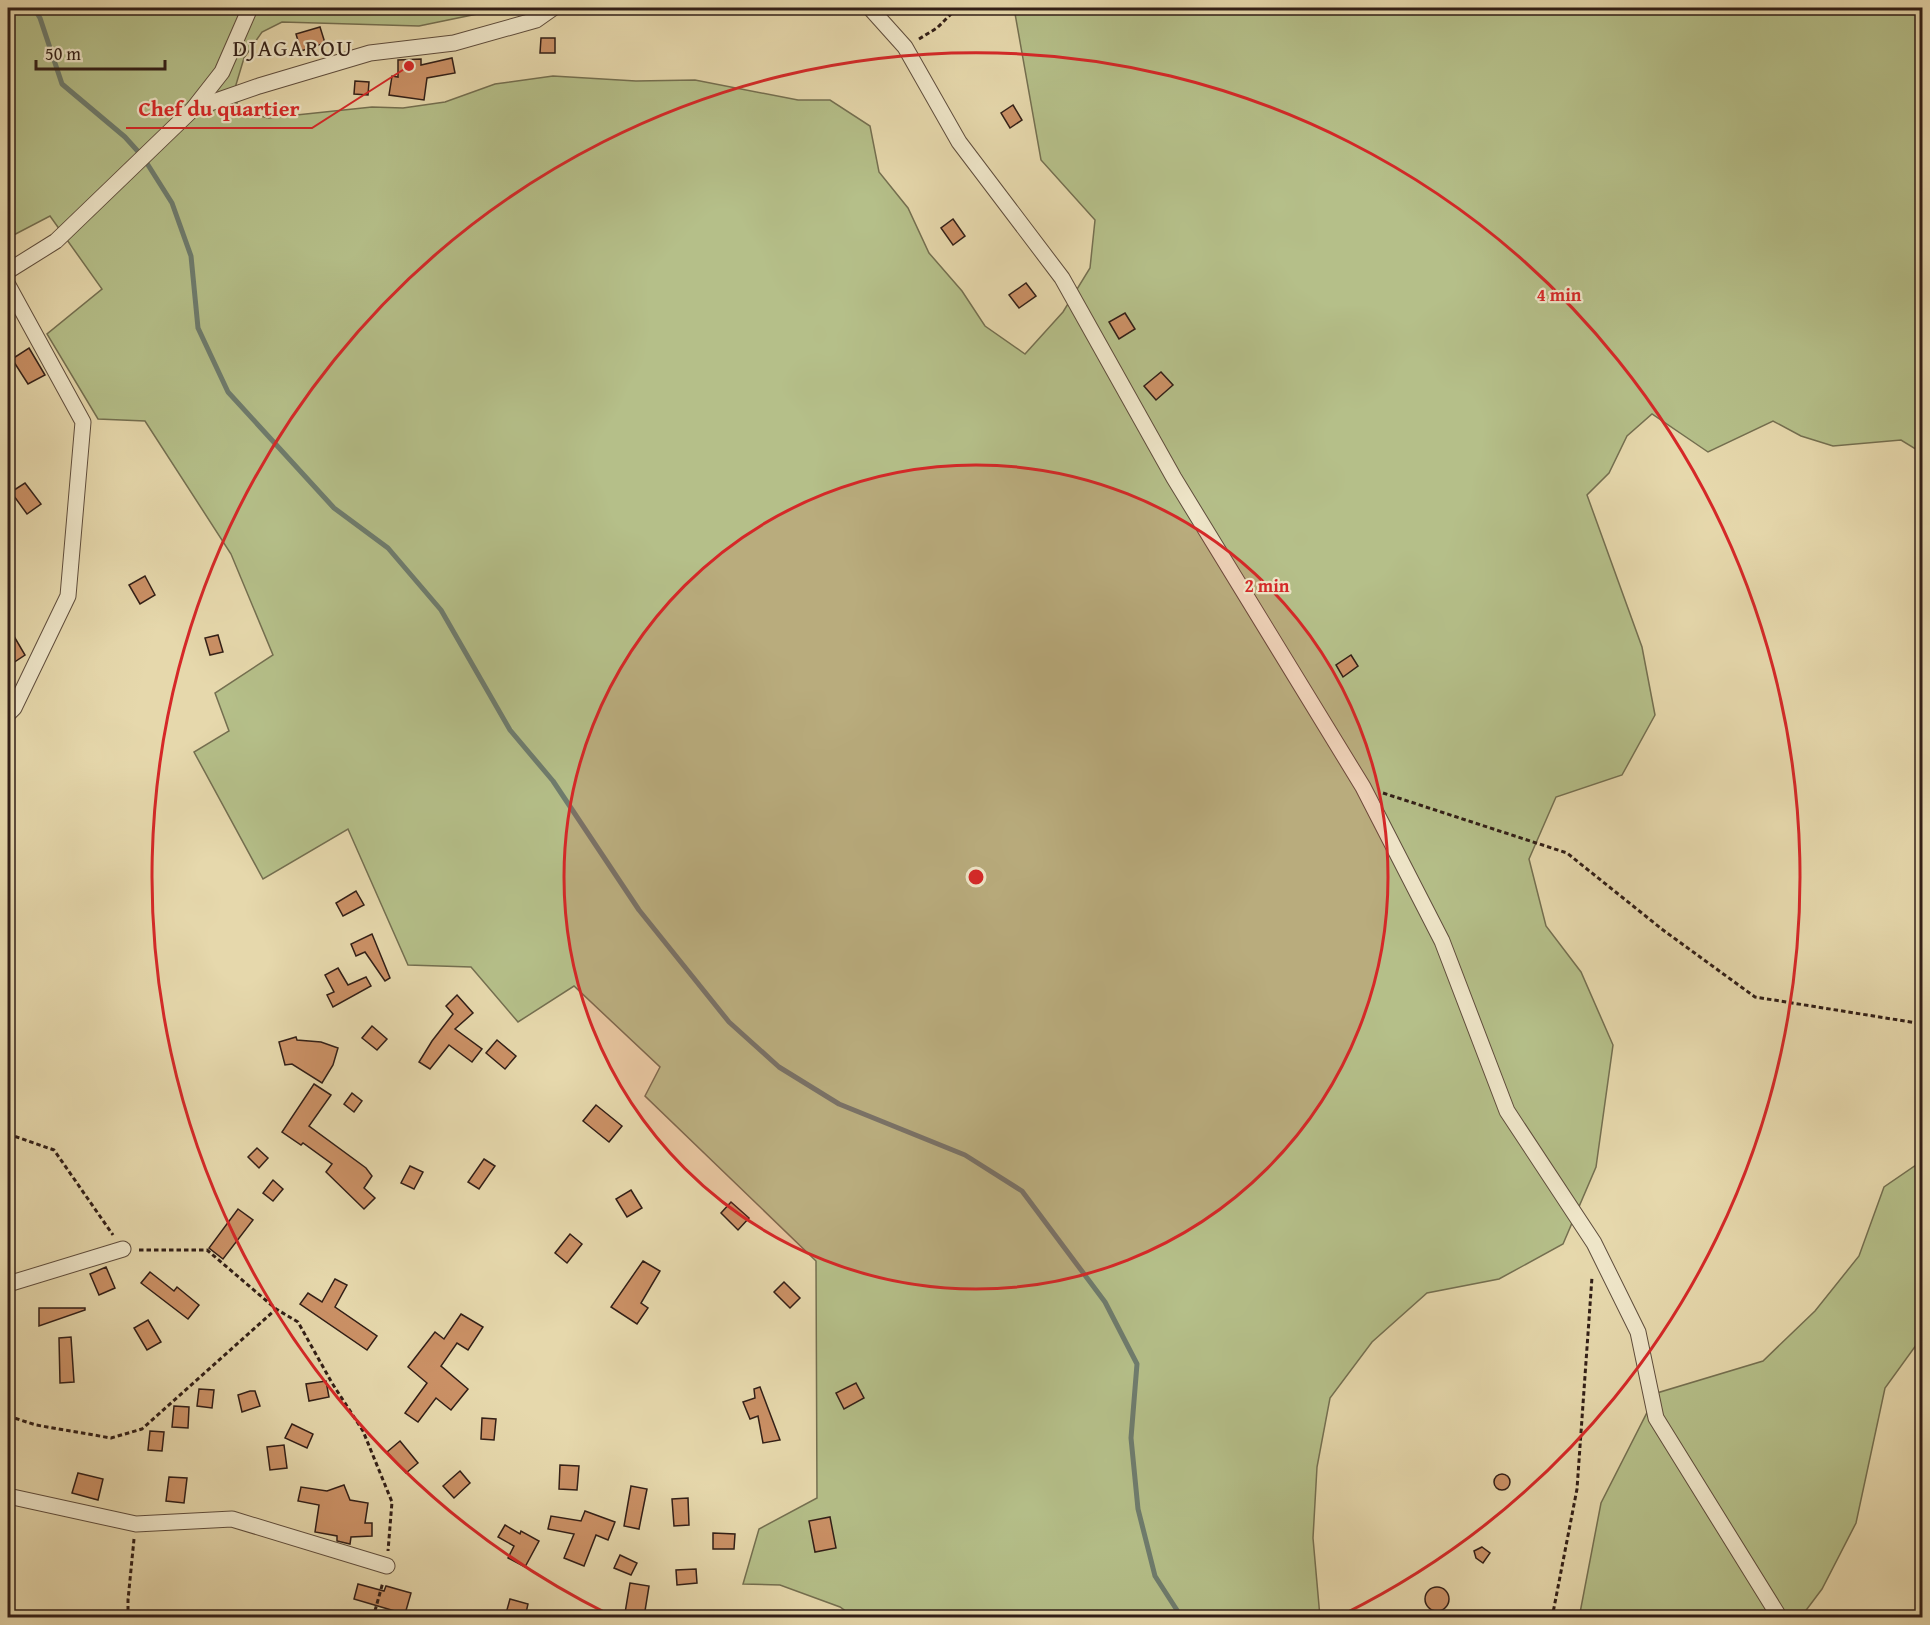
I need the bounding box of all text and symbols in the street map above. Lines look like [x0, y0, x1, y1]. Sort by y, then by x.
district label: DJAGAROU [232, 30, 354, 65]
scale bar [36, 33, 165, 71]
text: 50 m [45, 40, 81, 67]
callout: Chef du quartier [126, 88, 312, 128]
text: Chef du quartier [138, 92, 300, 124]
text: 4 min [1537, 281, 1582, 308]
text: 2 min [1245, 572, 1290, 599]
centre of rings [966, 867, 986, 887]

